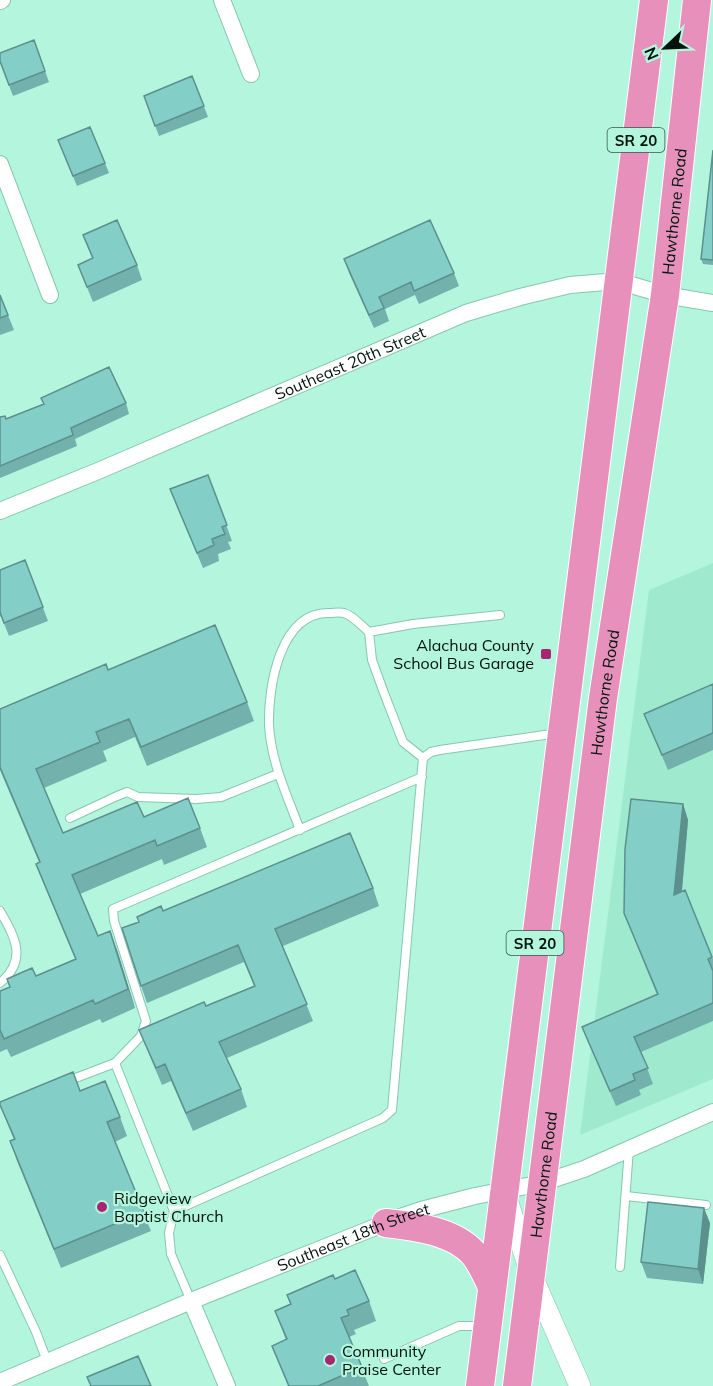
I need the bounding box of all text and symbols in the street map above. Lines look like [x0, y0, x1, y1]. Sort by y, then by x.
north arrow [635, 18, 695, 78]
text: N [640, 44, 663, 63]
road number: SR 20 [608, 128, 664, 152]
street label: Hawthorne Road [657, 147, 691, 276]
street label: Southeast 20th Street [272, 322, 429, 404]
street label: Hawthorne Road [586, 628, 623, 757]
place label: Alachua County School Bus Garage [393, 635, 534, 673]
marker: Alachua County School Bus Garage [539, 647, 553, 661]
road number: SR 20 [506, 931, 564, 955]
street label: Hawthorne Road [526, 1110, 561, 1239]
place label: Ridgeview Baptist Church [114, 1188, 224, 1226]
street label: Southeast 18th Street [274, 1198, 432, 1275]
marker: Ridgeview Baptist Church [95, 1200, 109, 1214]
place label: Community Praise Center [342, 1341, 441, 1379]
marker: Community Praise Center [323, 1353, 337, 1367]

